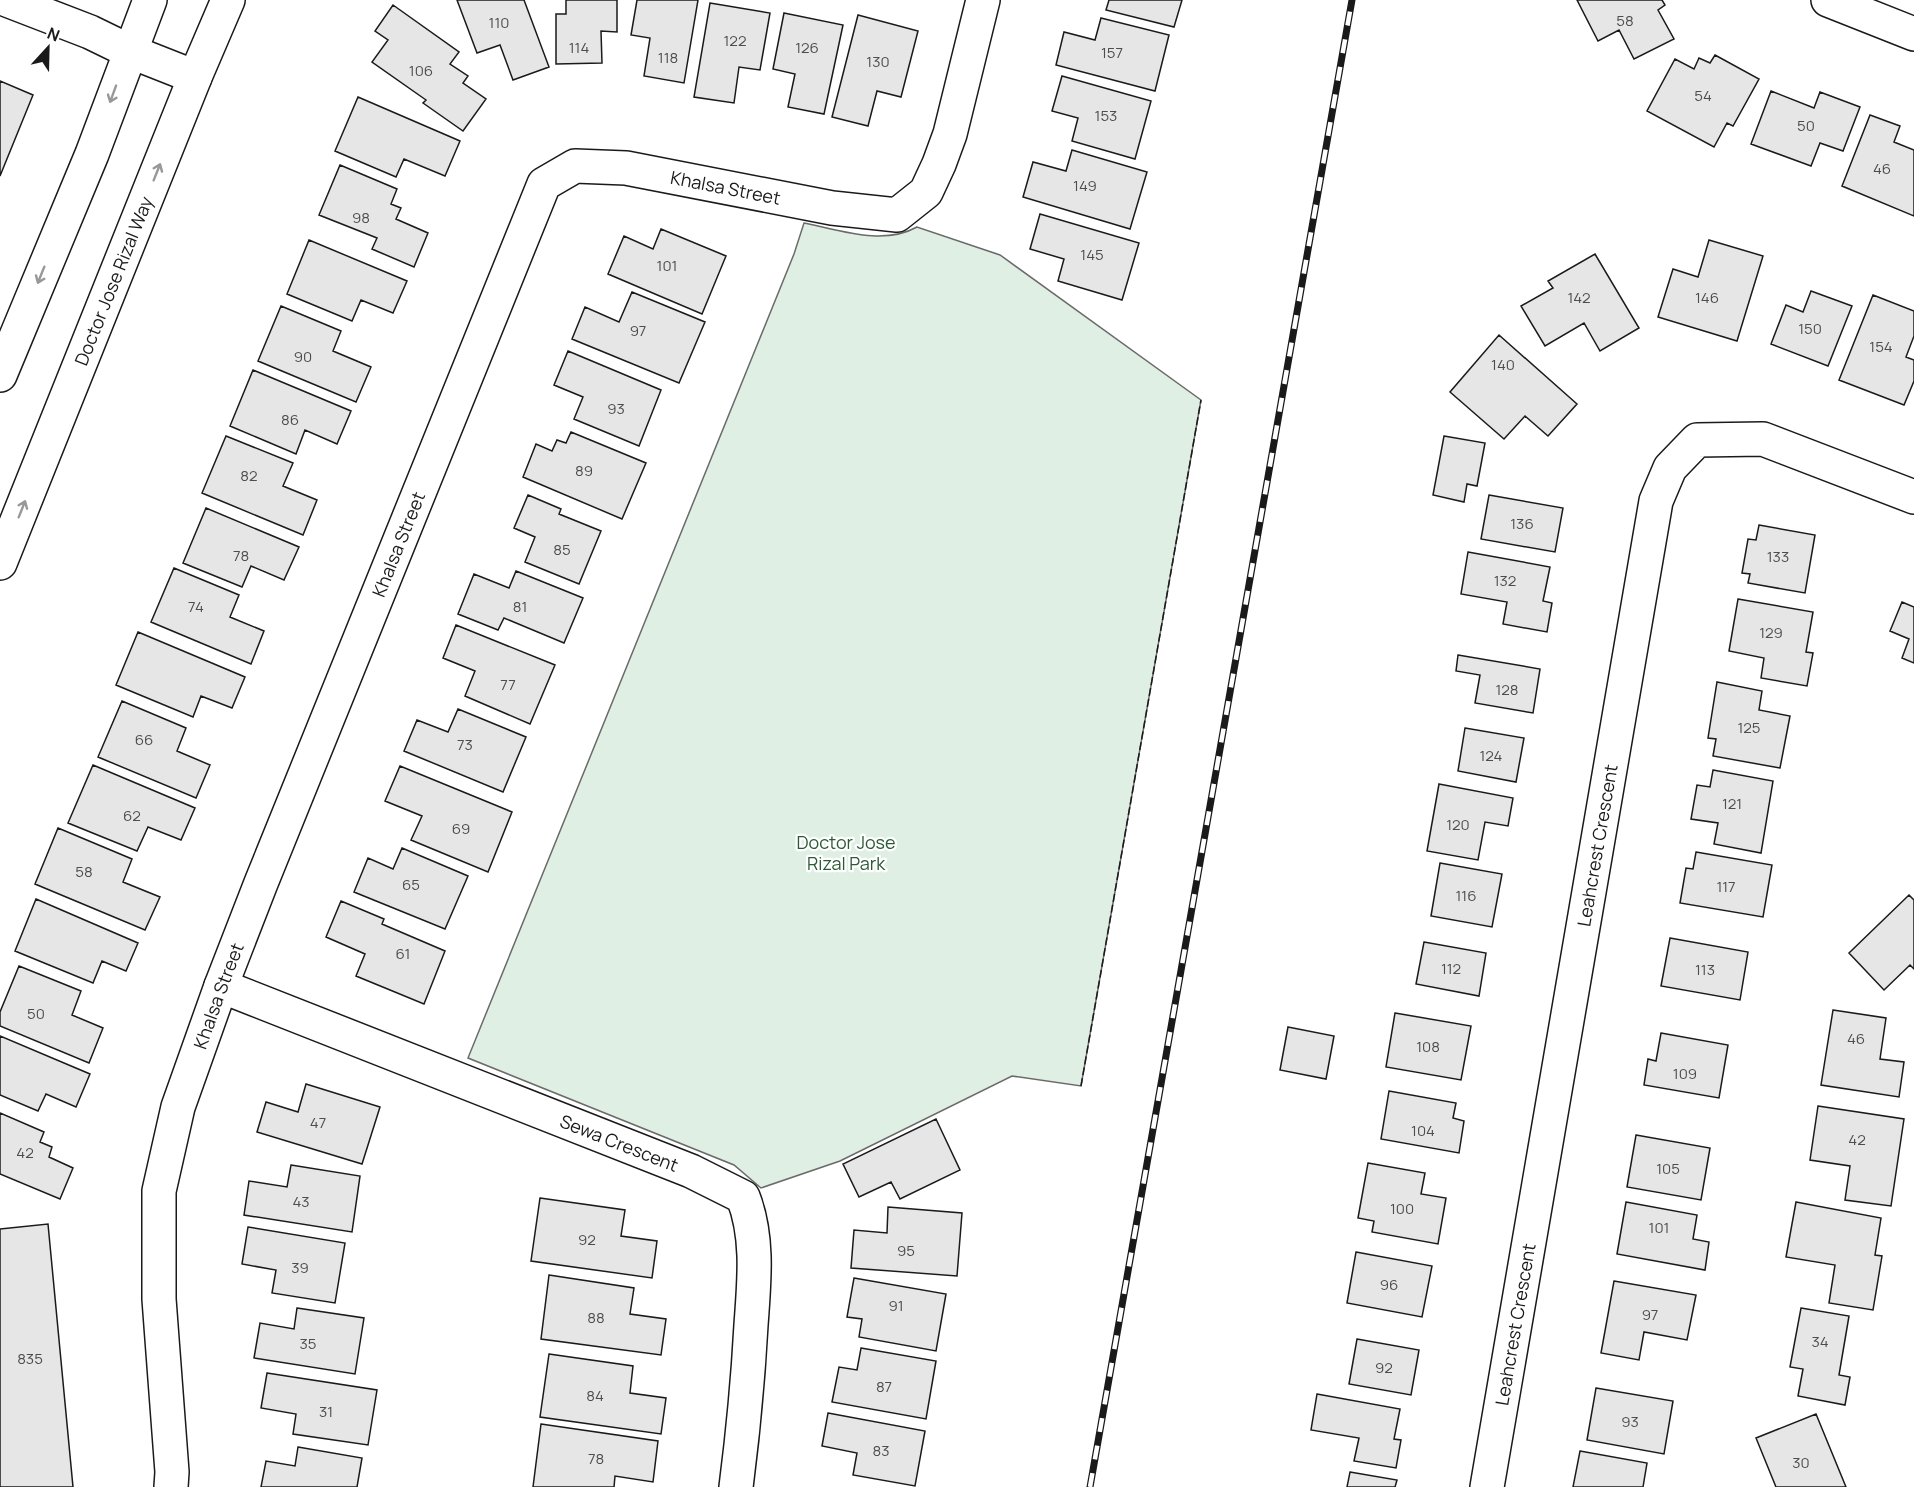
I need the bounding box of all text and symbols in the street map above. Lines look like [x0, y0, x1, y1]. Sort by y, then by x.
house number: 58 [1616, 10, 1634, 31]
house number: 110 [489, 12, 509, 33]
north arrow [18, 18, 78, 78]
text: N [44, 22, 63, 46]
house number: 122 [724, 30, 746, 51]
house number: 114 [569, 37, 589, 58]
house number: 126 [795, 37, 819, 58]
house number: 157 [1101, 42, 1123, 63]
house number: 118 [658, 47, 678, 68]
house number: 130 [866, 51, 890, 72]
house number: 106 [409, 60, 433, 81]
one-way arrow [107, 84, 118, 103]
house number: 54 [1694, 85, 1712, 106]
house number: 153 [1095, 105, 1117, 126]
house number: 50 [1797, 115, 1815, 136]
house number: 46 [1873, 158, 1891, 179]
one-way arrow [152, 163, 163, 181]
street label: Khalsa Street [669, 165, 783, 210]
house number: 149 [1073, 175, 1097, 196]
street label: Doctor Jose Rizal Way [69, 192, 158, 369]
house number: 98 [352, 207, 370, 228]
house number: 145 [1080, 244, 1104, 265]
house number: 101 [657, 255, 677, 276]
one-way arrow [35, 265, 46, 284]
house number: 142 [1567, 287, 1591, 308]
house number: 146 [1695, 287, 1719, 308]
house number: 150 [1798, 318, 1822, 339]
house number: 97 [630, 320, 646, 341]
house number: 154 [1869, 336, 1893, 357]
house number: 90 [294, 346, 312, 367]
house number: 140 [1491, 354, 1515, 375]
house number: 93 [607, 398, 625, 419]
house number: 86 [281, 409, 299, 430]
house number: 89 [575, 460, 593, 481]
house number: 82 [240, 465, 258, 486]
street label: Khalsa Street [366, 488, 430, 600]
one-way arrow [17, 500, 28, 518]
house number: 136 [1510, 513, 1534, 534]
house number: 85 [553, 539, 571, 560]
house number: 78 [233, 545, 249, 566]
house number: 133 [1767, 546, 1789, 567]
house number: 132 [1494, 570, 1516, 591]
house number: 74 [188, 596, 204, 617]
house number: 81 [513, 596, 527, 617]
house number: 129 [1759, 622, 1783, 643]
house number: 77 [500, 674, 516, 695]
house number: 128 [1495, 679, 1519, 700]
house number: 125 [1737, 717, 1761, 738]
house number: 66 [135, 729, 153, 750]
house number: 73 [457, 734, 473, 755]
house number: 124 [1480, 745, 1503, 766]
street label: Leahcrest Crescent [1571, 762, 1623, 928]
house number: 121 [1722, 793, 1742, 814]
house number: 62 [123, 805, 141, 826]
house number: 120 [1446, 814, 1470, 835]
house number: 69 [452, 818, 470, 839]
park label: Doctor Jose Rizal Park [796, 830, 896, 875]
house number: 58 [75, 861, 93, 882]
house number: 65 [402, 874, 420, 895]
house number: 117 [1716, 876, 1736, 897]
house number: 116 [1455, 885, 1477, 906]
street label: Khalsa Street [188, 939, 249, 1052]
house number: 61 [396, 943, 410, 964]
house number: 112 [1441, 958, 1461, 979]
house number: 113 [1695, 959, 1715, 980]
house number: 50 [27, 1003, 45, 1024]
house number: 46 [1847, 1028, 1865, 1049]
house number: 108 [1416, 1036, 1440, 1057]
house number: 109 [1673, 1063, 1697, 1084]
street label: Sewa Crescent [557, 1109, 682, 1177]
house number: 47 [310, 1112, 326, 1133]
house number: 104 [1411, 1120, 1435, 1141]
house number: 42 [1848, 1129, 1866, 1150]
house number: 42 [16, 1142, 34, 1163]
house number: 105 [1656, 1158, 1680, 1179]
house number: 43 [292, 1191, 310, 1212]
house number: 100 [1390, 1198, 1414, 1219]
house number: 101 [1649, 1217, 1669, 1238]
house number: 92 [578, 1229, 596, 1250]
house number: 95 [897, 1240, 915, 1261]
street label: Leahcrest Crescent [1489, 1241, 1541, 1407]
house number: 39 [291, 1257, 309, 1278]
house number: 96 [1380, 1274, 1398, 1295]
house number: 91 [888, 1295, 904, 1316]
house number: 97 [1642, 1304, 1658, 1325]
house number: 88 [587, 1307, 605, 1328]
house number: 34 [1811, 1331, 1829, 1352]
house number: 35 [300, 1333, 316, 1354]
house number: 835 [17, 1348, 43, 1369]
house number: 92 [1375, 1357, 1393, 1378]
house number: 87 [876, 1376, 892, 1397]
house number: 84 [586, 1385, 604, 1406]
house number: 31 [319, 1401, 333, 1422]
house number: 93 [1621, 1411, 1639, 1432]
house number: 83 [872, 1440, 890, 1461]
house number: 78 [588, 1448, 604, 1469]
house number: 30 [1792, 1452, 1810, 1473]

